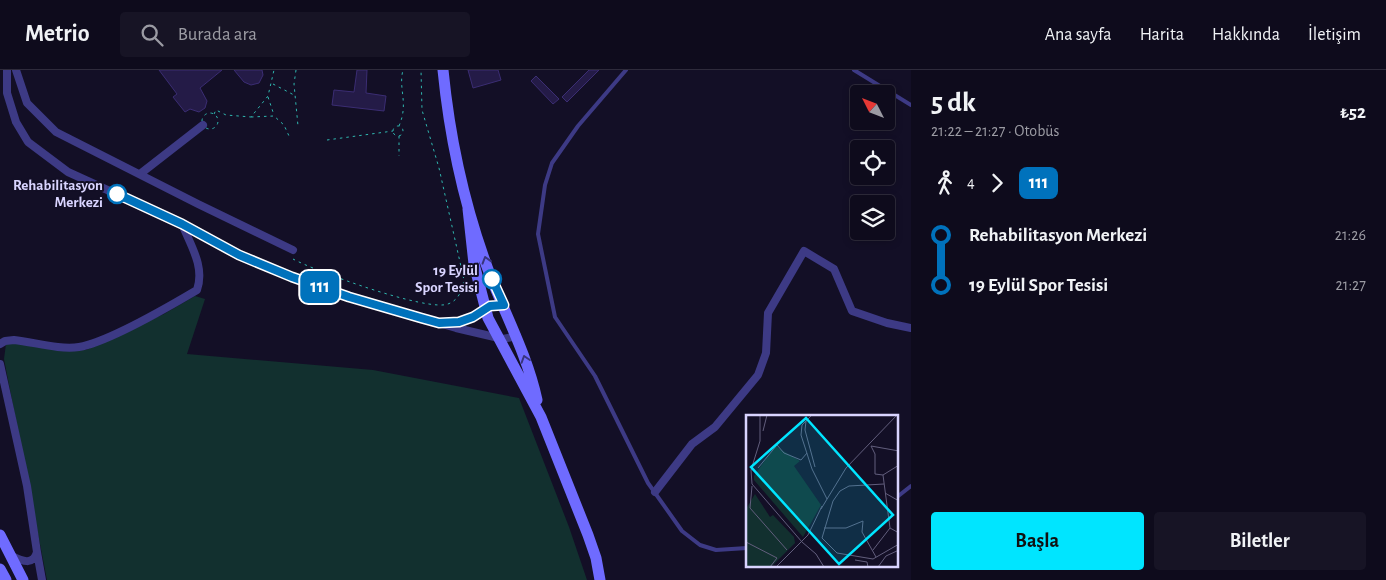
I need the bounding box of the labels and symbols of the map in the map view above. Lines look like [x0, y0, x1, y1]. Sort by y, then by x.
north arrow [850, 85, 895, 130]
place label: Rehabilitasyon Merkezi [13, 178, 103, 210]
marker: Rehabilitasyon Merkezi [107, 184, 127, 204]
one-way arrow [481, 257, 491, 265]
place label: 19 Eylül Spor Tesisi [415, 263, 478, 295]
marker: 19 Eylül Spor Tesisi [482, 269, 502, 289]
line badge: 111 [291, 271, 349, 303]
one-way arrow [521, 356, 531, 364]
inset map [746, 415, 898, 568]

